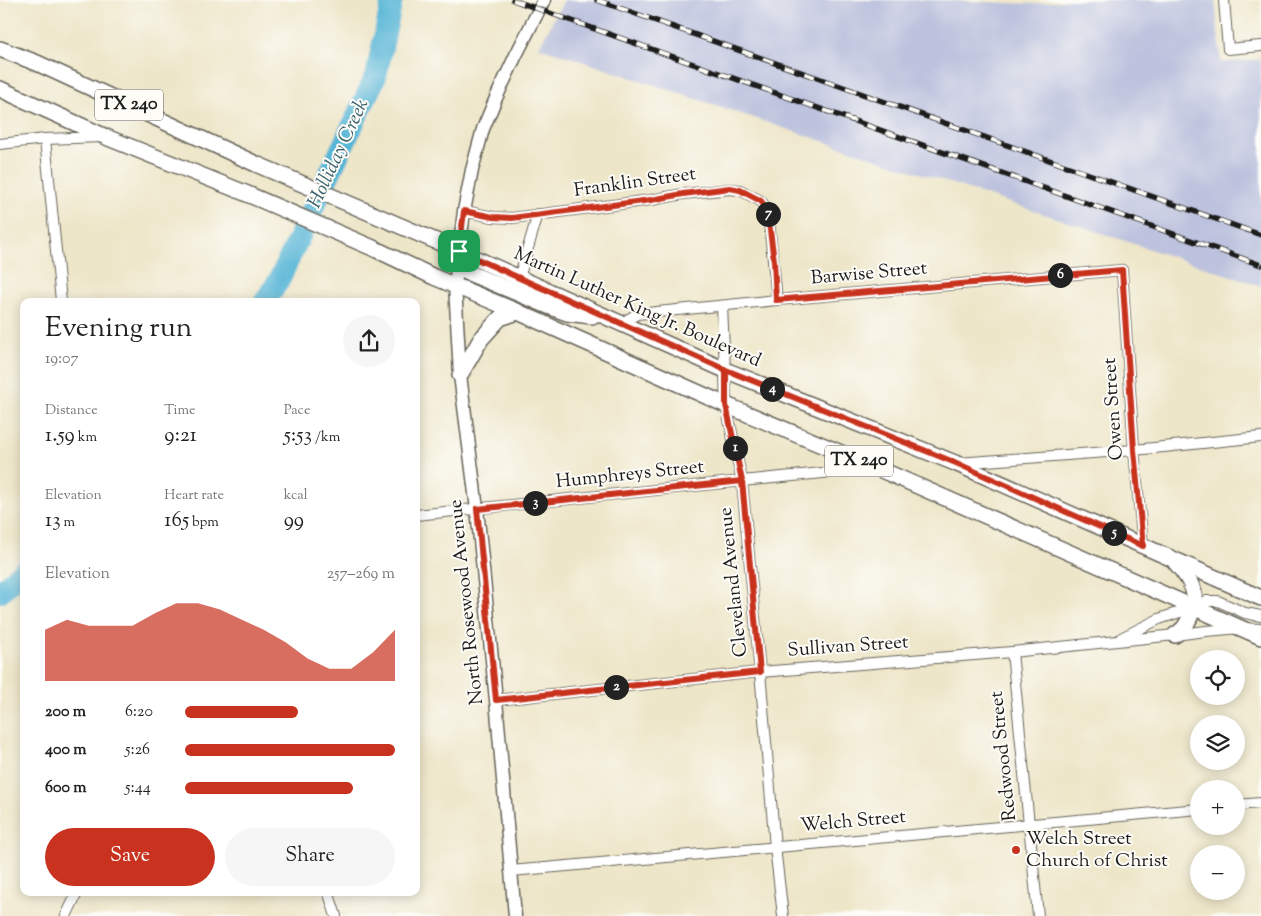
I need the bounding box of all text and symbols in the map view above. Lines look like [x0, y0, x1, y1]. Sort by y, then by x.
road number: TX 240 [95, 90, 163, 120]
water label: Holliday Creek [301, 94, 377, 214]
street label: Franklin Street [572, 161, 698, 205]
pin: 7 [756, 202, 780, 226]
text: 7 [765, 204, 772, 224]
pin [438, 230, 480, 272]
icon: arrive [445, 237, 473, 265]
street label: Martin Luther King Jr. Boulevard [509, 241, 765, 375]
street label: Barwise Street [810, 255, 929, 293]
pin: 6 [1048, 262, 1072, 288]
text: 6 [1057, 265, 1064, 285]
text: Evening run [45, 309, 192, 349]
button: share [343, 315, 395, 367]
text: 19:07 [45, 348, 79, 371]
street label: Owen Street [1097, 356, 1131, 461]
pin: 4 [760, 376, 784, 402]
text: 4 [769, 379, 776, 399]
text: Distance [45, 401, 98, 421]
text: Time [164, 401, 195, 421]
text: Pace [284, 401, 310, 421]
text: 1.59 [45, 421, 75, 451]
text: 9:21 [164, 421, 197, 451]
text: 5:53 [284, 421, 312, 451]
text: km [75, 428, 97, 448]
text: /km [312, 428, 340, 448]
pin: 1 [722, 436, 748, 460]
text: 1 [733, 438, 738, 458]
road number: TX 240 [825, 446, 893, 476]
street label: Humphreys Street [555, 454, 706, 496]
text: Elevation [45, 486, 102, 506]
text: Heart rate [164, 486, 224, 506]
text: kcal [284, 486, 308, 506]
pin: 3 [522, 490, 548, 516]
text: 3 [533, 493, 538, 513]
street label: North Rosewood Avenue [443, 498, 491, 706]
text: 13 [45, 506, 61, 536]
text: 165 [164, 506, 189, 536]
text: 99 [284, 506, 304, 536]
street label: Cleveland Avenue [713, 506, 755, 658]
text: m [61, 513, 75, 533]
text: bpm [189, 513, 219, 533]
pin: 5 [1102, 520, 1126, 546]
text: 5 [1112, 523, 1117, 543]
text: Elevation [45, 563, 110, 586]
text: 257–269 m [327, 563, 395, 586]
street label: Sullivan Street [787, 629, 910, 665]
map controls [1190, 650, 1245, 900]
button: locate [1190, 650, 1245, 705]
pin: 2 [604, 674, 628, 700]
text: 2 [613, 677, 620, 697]
street label: Redwood Street [984, 689, 1024, 822]
text: 200 m [45, 701, 86, 724]
text: 6:20 [125, 701, 153, 724]
button: layers [1190, 715, 1245, 770]
text: 400 m [45, 739, 87, 762]
text: 5:26 [125, 739, 150, 762]
text: 600 m [45, 777, 87, 800]
text: 5:44 [125, 777, 151, 800]
button: + [1190, 780, 1245, 835]
street label: Welch Street [799, 804, 907, 840]
place label: Welch Street Church of Christ [1026, 826, 1168, 875]
button: Save [45, 828, 215, 886]
button: Share [225, 828, 395, 886]
marker: Welch Street Church of Christ [1010, 844, 1022, 856]
button: − [1190, 845, 1245, 900]

